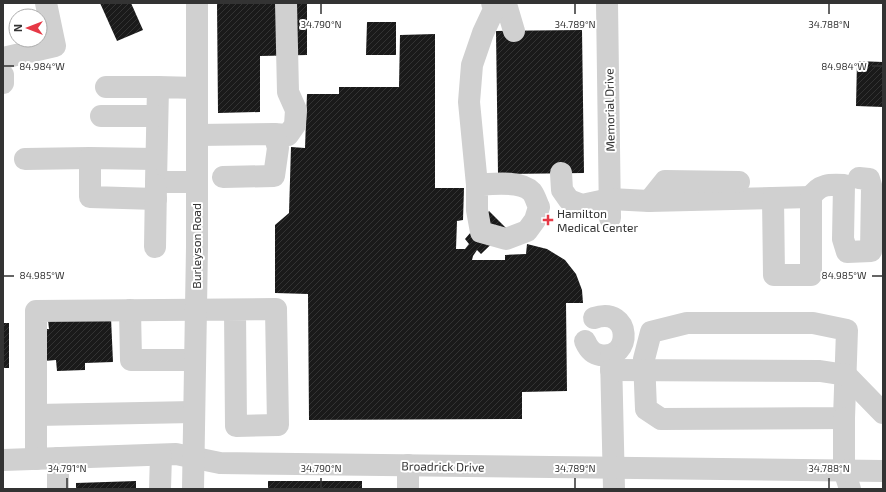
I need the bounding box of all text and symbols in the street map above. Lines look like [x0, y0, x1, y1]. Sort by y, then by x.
north arrow [8, 8, 48, 48]
text: 34.790°N [300, 18, 342, 30]
text: 34.789°N [554, 18, 596, 30]
text: 34.788°N [808, 18, 850, 30]
text: N [11, 24, 24, 32]
text: 84.984°W [19, 60, 65, 72]
text: 84.984°W [821, 60, 867, 72]
street label: Memorial Drive [601, 68, 617, 152]
street label: Burleyson Road [189, 203, 203, 289]
place label: Hamilton Medical Center [557, 206, 638, 234]
marker: Hamilton Medical Center [542, 214, 554, 226]
text: 84.985°W [20, 269, 65, 281]
text: 84.985°W [822, 269, 867, 281]
street label: Broadrick Drive [401, 458, 485, 474]
text: 34.791°N [47, 462, 87, 474]
text: 34.790°N [300, 462, 342, 474]
text: 34.789°N [554, 462, 596, 474]
text: 34.788°N [808, 462, 850, 474]

